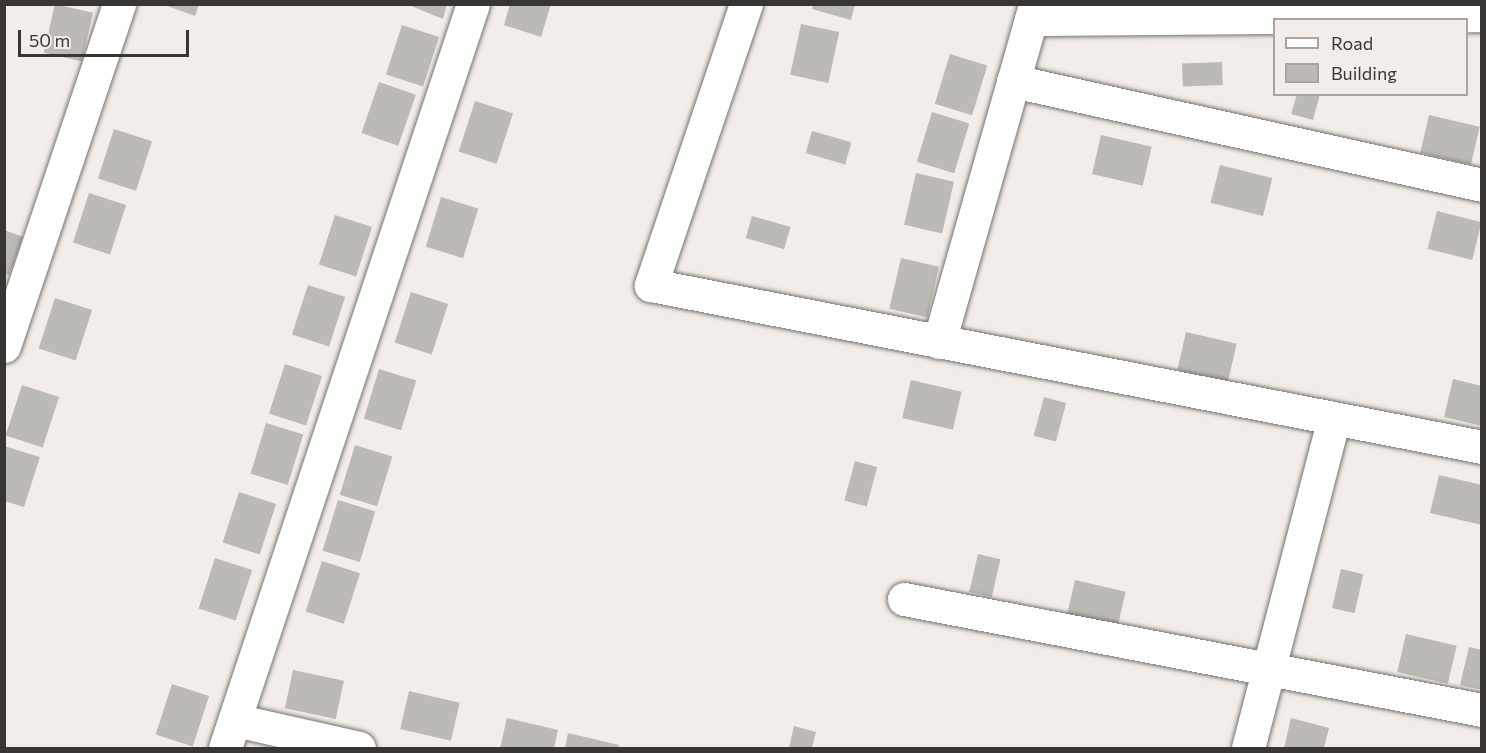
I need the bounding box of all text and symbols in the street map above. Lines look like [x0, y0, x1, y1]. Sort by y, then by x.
scale bar [21, 18, 192, 56]
legend [1273, 18, 1468, 96]
text: 50 m [29, 29, 70, 51]
text: Road [1331, 32, 1373, 54]
text: Building [1331, 62, 1397, 84]

